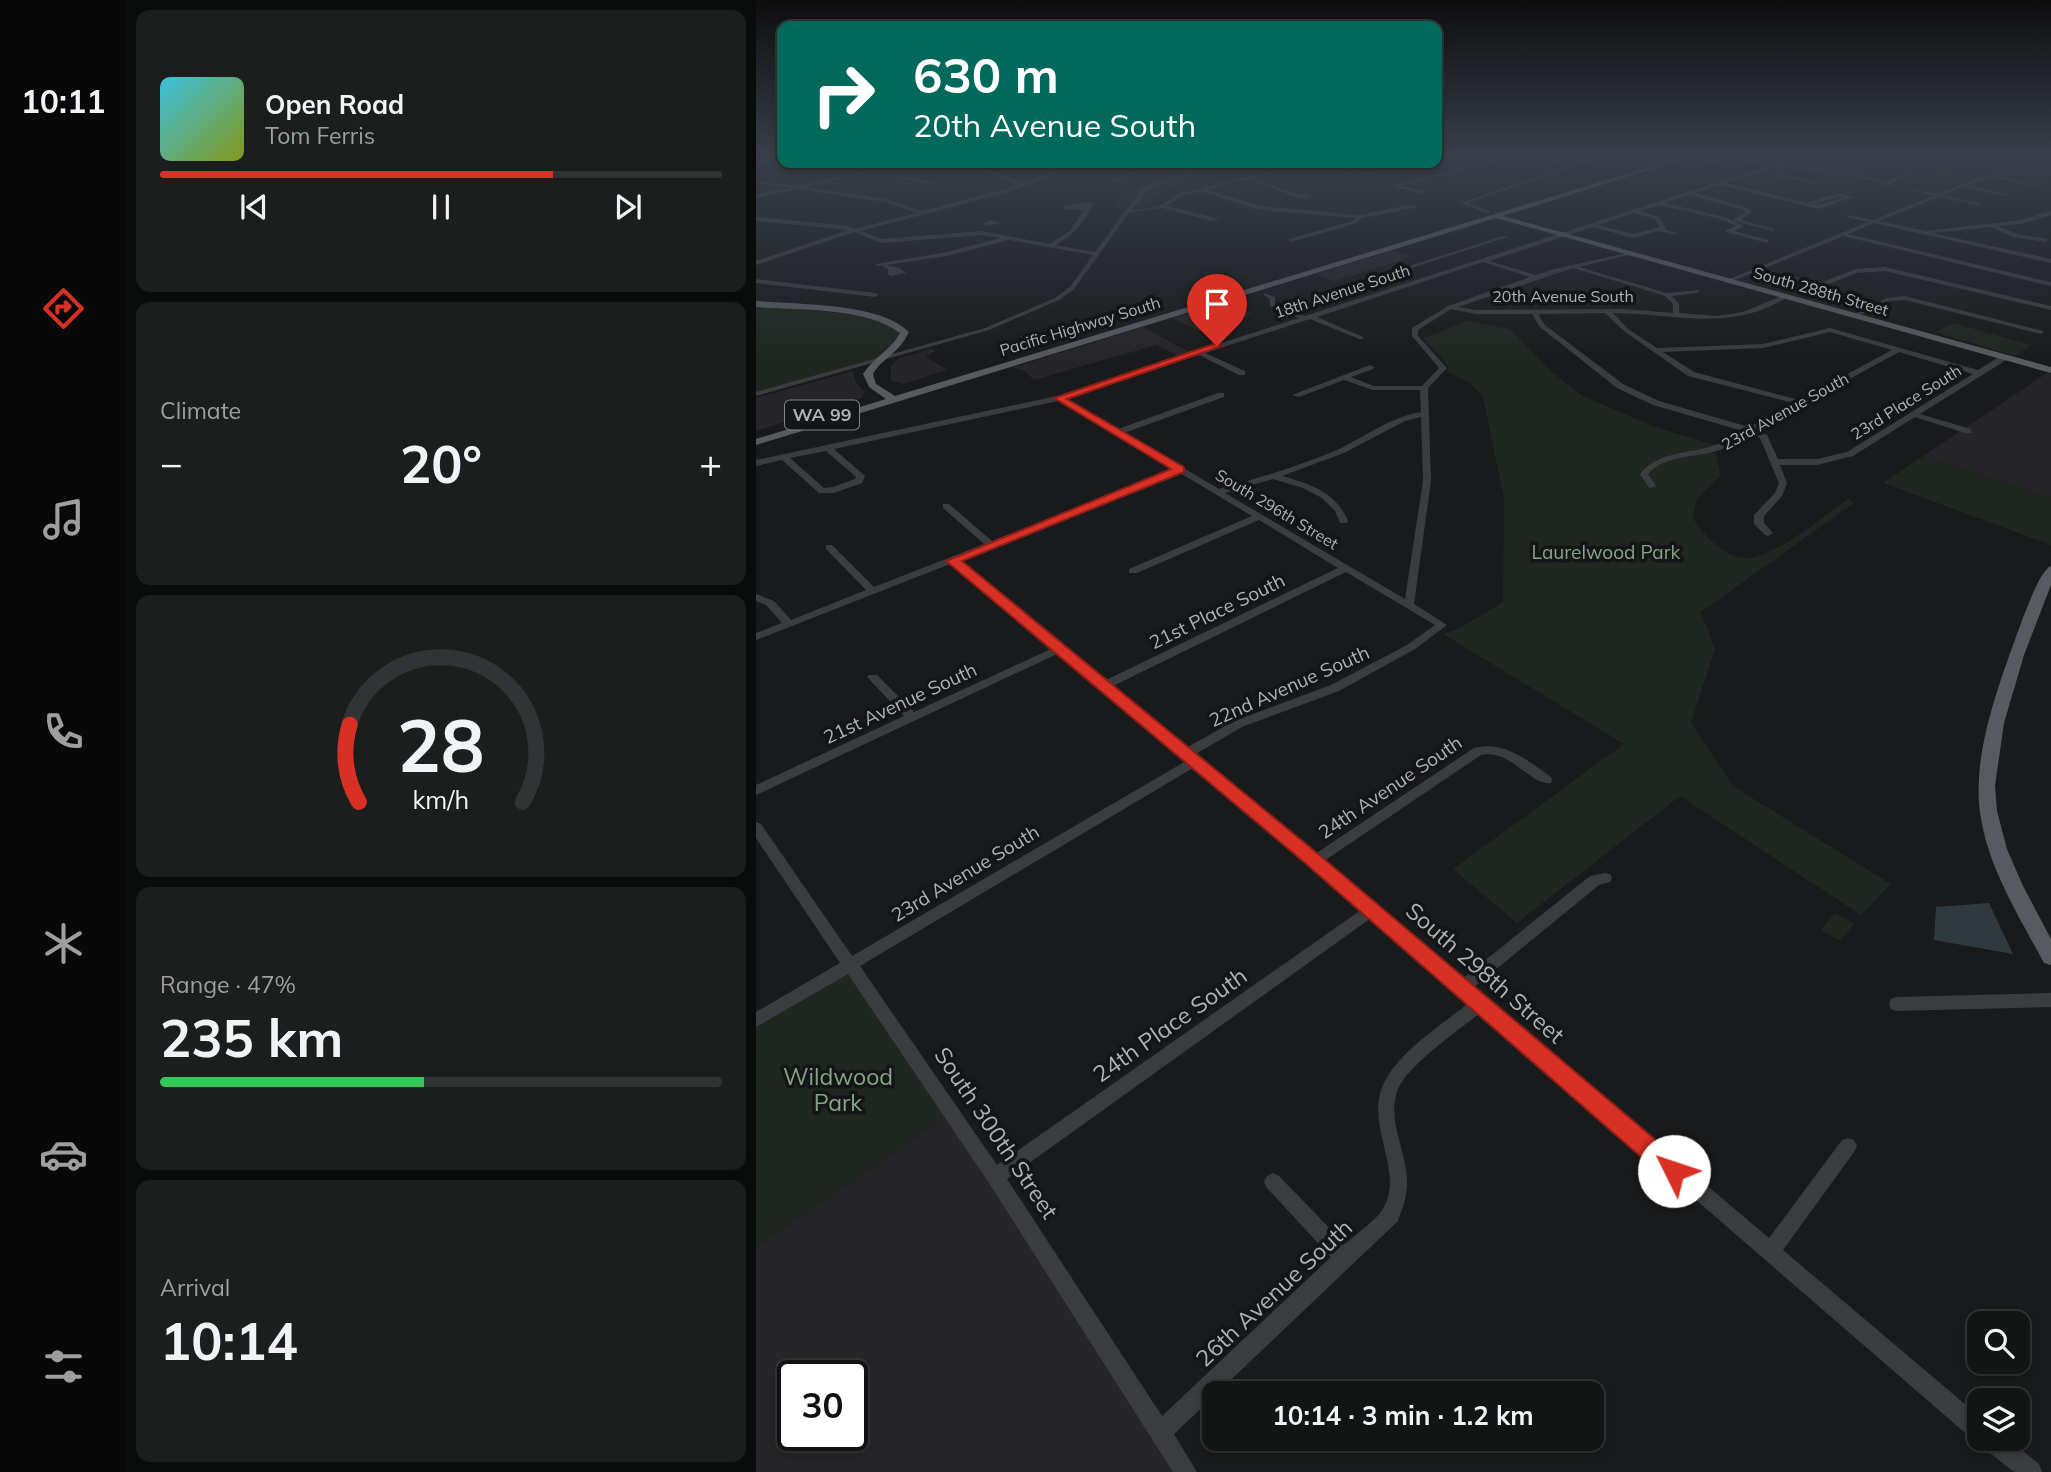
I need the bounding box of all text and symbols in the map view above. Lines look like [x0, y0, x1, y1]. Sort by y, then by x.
text: 630 m [913, 44, 1059, 105]
icon: right [798, 49, 889, 140]
text: 10:11 [21, 81, 105, 121]
text: Open Road [265, 88, 404, 121]
text: 20th Avenue South [913, 105, 1196, 145]
text: Tom Ferris [265, 121, 375, 150]
icon: previous [235, 188, 273, 226]
icon: pause [422, 188, 460, 226]
icon: next [609, 188, 647, 226]
street label: 18th Avenue South [1272, 260, 1412, 322]
street label: South 288th Street [1751, 262, 1891, 320]
pin [1187, 274, 1247, 346]
icon: directions [39, 284, 88, 333]
icon: arrive [1198, 285, 1236, 323]
street label: 20th Avenue South [1492, 286, 1634, 306]
street label: Pacific Highway South [997, 292, 1163, 360]
street label: 23rd Place South [1847, 360, 1965, 444]
street label: 23rd Avenue South [1718, 368, 1852, 454]
text: Climate [160, 396, 241, 425]
road number: WA 99 [785, 400, 859, 430]
text: 20° [400, 431, 482, 496]
text: − [160, 439, 183, 487]
text: + [699, 439, 722, 487]
street label: South 296th Street [1212, 464, 1342, 554]
icon: music [39, 495, 88, 544]
park label: Laurelwood Park [1532, 540, 1681, 564]
street label: 21st Place South [1145, 568, 1289, 654]
street label: 22nd Avenue South [1205, 640, 1373, 732]
street label: 21st Avenue South [820, 657, 980, 749]
text: 28 [397, 699, 485, 790]
icon: phone [39, 707, 88, 756]
street label: 24th Avenue South [1314, 730, 1466, 844]
text: km/h [413, 784, 469, 815]
street label: 23rd Avenue South [887, 819, 1043, 927]
street label: South 298th Street [1400, 896, 1571, 1049]
icon: climate [39, 919, 88, 968]
street label: 24th Place South [1087, 961, 1252, 1088]
text: Range · 47% [160, 970, 296, 999]
text: 235 km [160, 1005, 343, 1070]
street label: South 300th Street [928, 1041, 1065, 1224]
park label: Wildwood Park [783, 1062, 893, 1117]
icon: car [39, 1130, 88, 1179]
position arrow [1637, 1134, 1711, 1208]
street label: 26th Avenue South [1189, 1213, 1358, 1373]
text: Arrival [160, 1273, 230, 1302]
text: 10:14 [160, 1308, 298, 1373]
map controls [1967, 1311, 2030, 1451]
button: search [1967, 1311, 2030, 1374]
icon: filters [39, 1342, 88, 1391]
speed limit sign: 30 [777, 1360, 868, 1451]
button: layers [1967, 1388, 2030, 1451]
text: 10:14 · 3 min · 1.2 km [1272, 1399, 1534, 1432]

